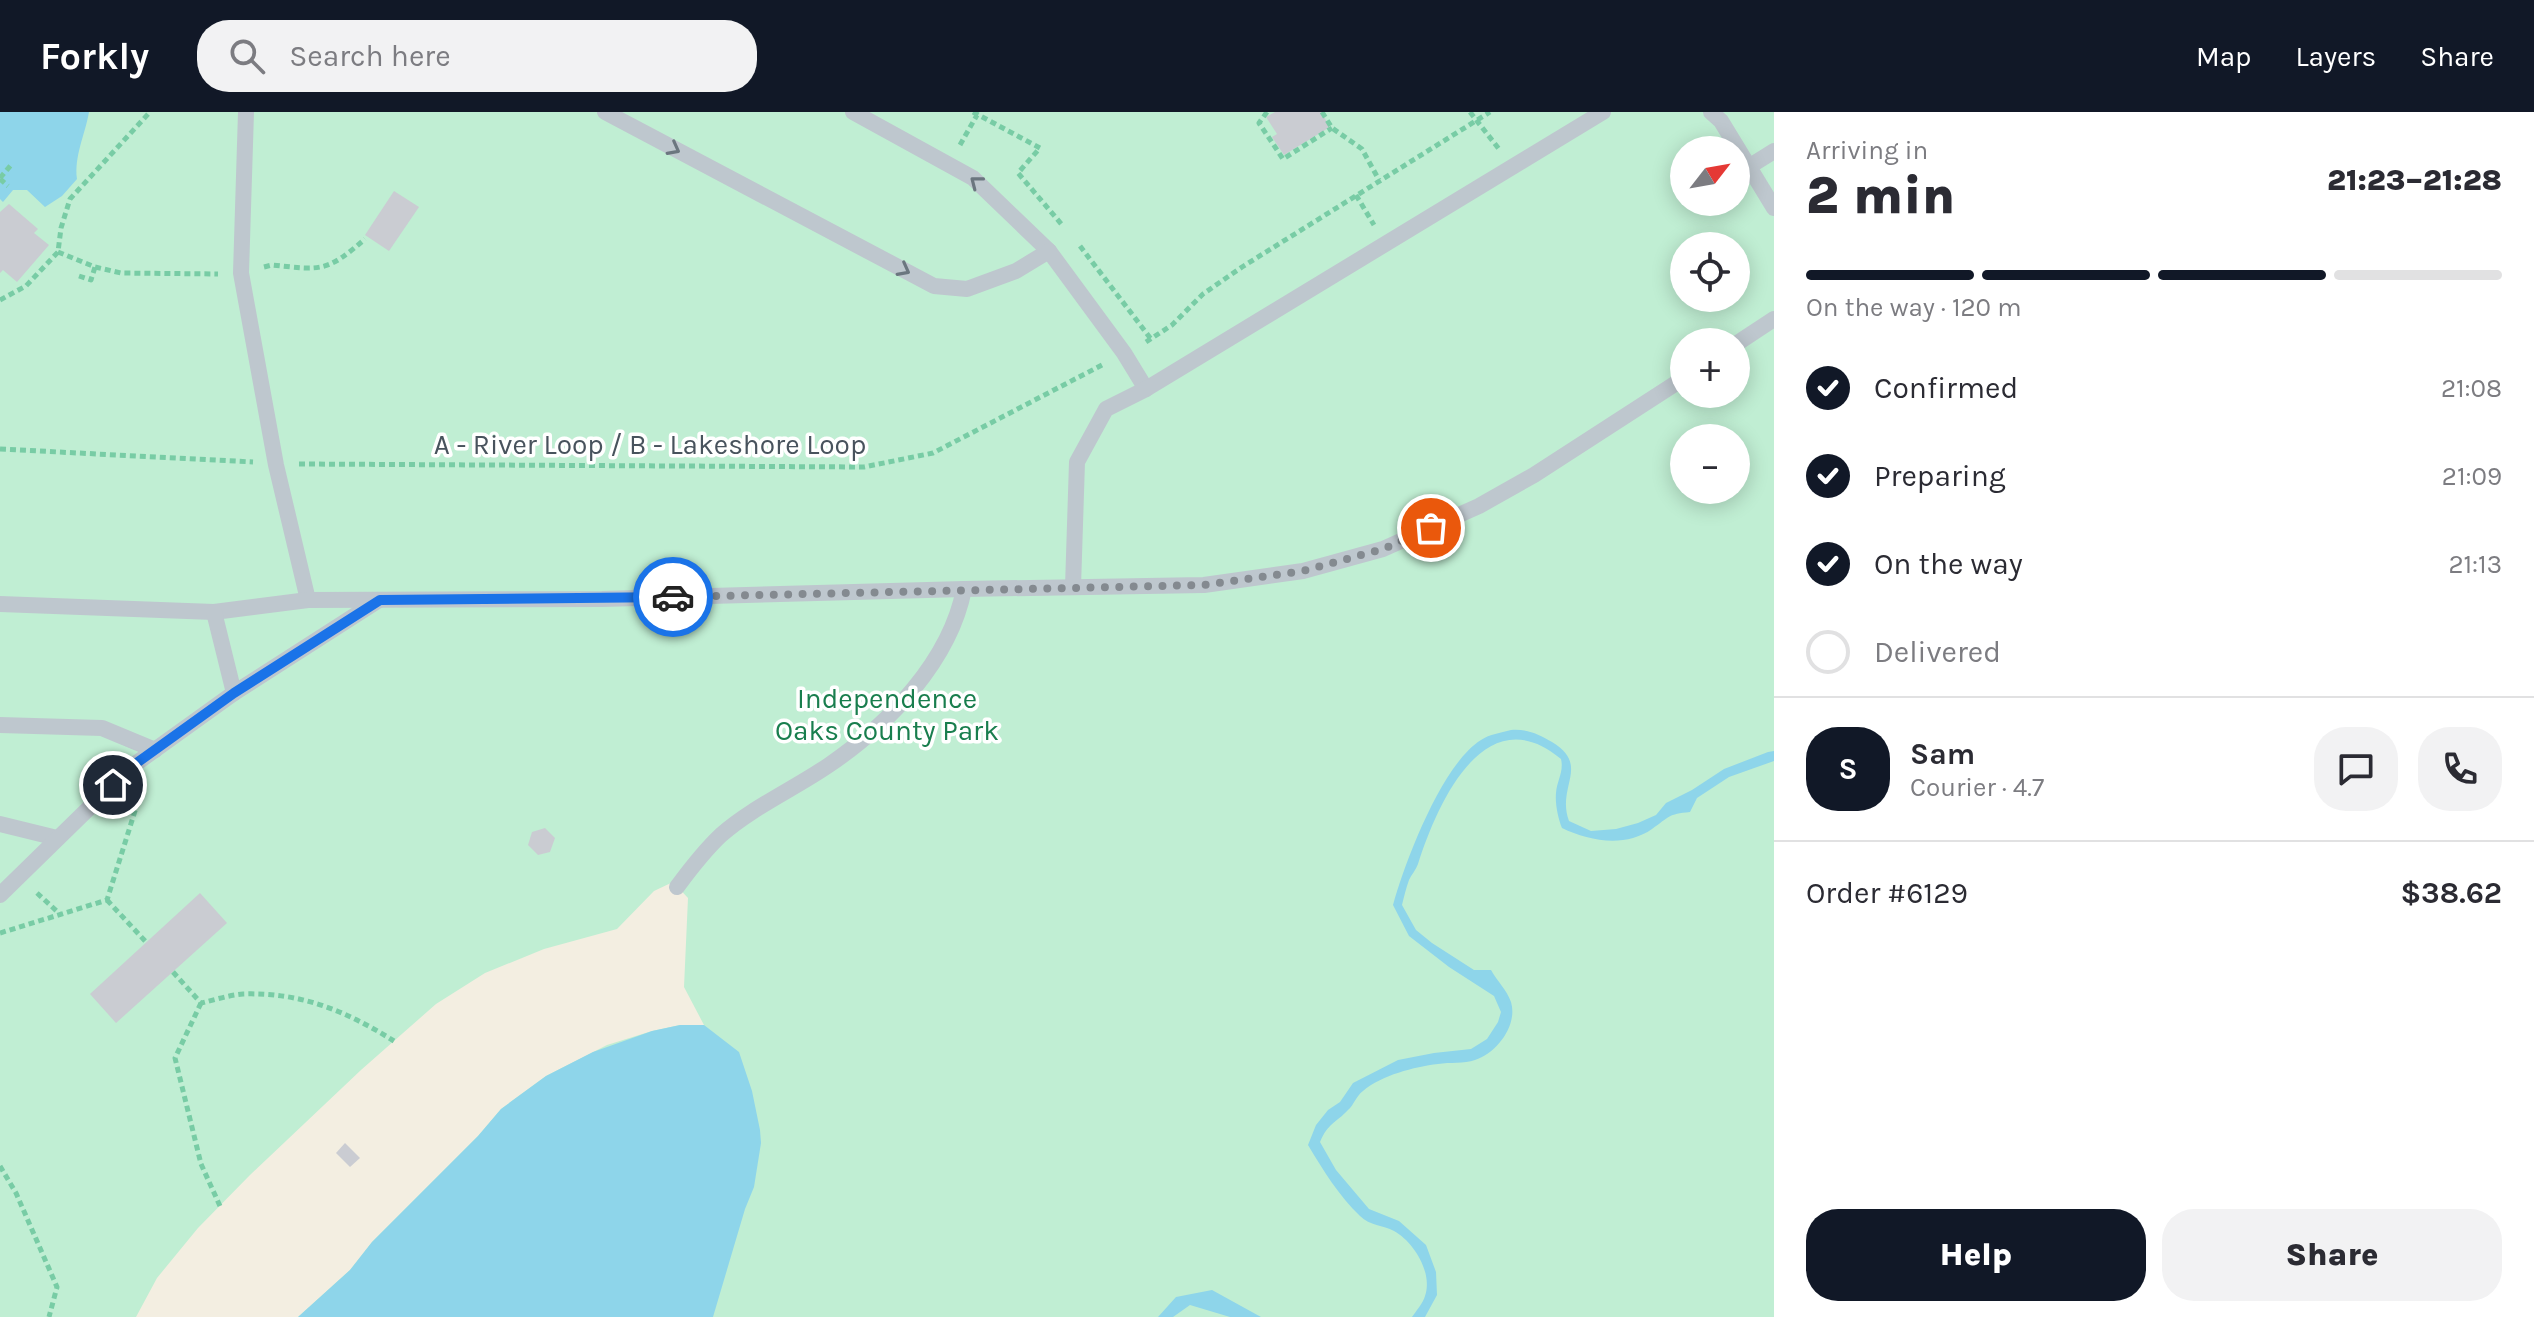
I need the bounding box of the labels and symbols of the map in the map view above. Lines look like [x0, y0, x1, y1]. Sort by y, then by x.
north arrow [1670, 136, 1750, 216]
one-way arrow [666, 139, 680, 154]
one-way arrow [971, 177, 985, 192]
one-way arrow [895, 261, 910, 276]
street label: A - River Loop / B - Lakeshore Loop [434, 428, 866, 461]
pin [1397, 494, 1465, 562]
courier [633, 557, 713, 637]
park label: Independence Oaks County Park [775, 682, 999, 747]
pin [79, 751, 147, 819]

